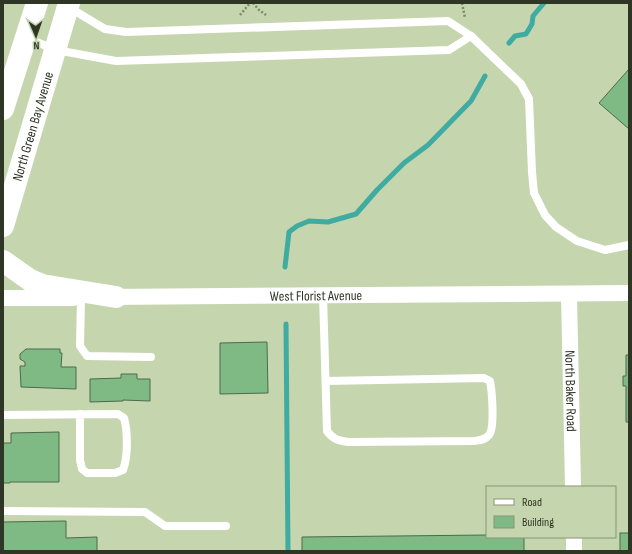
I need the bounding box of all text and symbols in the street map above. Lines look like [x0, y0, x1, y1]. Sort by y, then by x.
north arrow [16, 16, 56, 56]
text: N [33, 39, 39, 52]
street label: North Green Bay Avenue [8, 69, 57, 183]
street label: West Florist Avenue [270, 287, 362, 304]
street label: North Baker Road [562, 350, 580, 432]
legend [486, 486, 616, 538]
text: Road [522, 495, 542, 510]
text: Building [522, 515, 554, 530]

